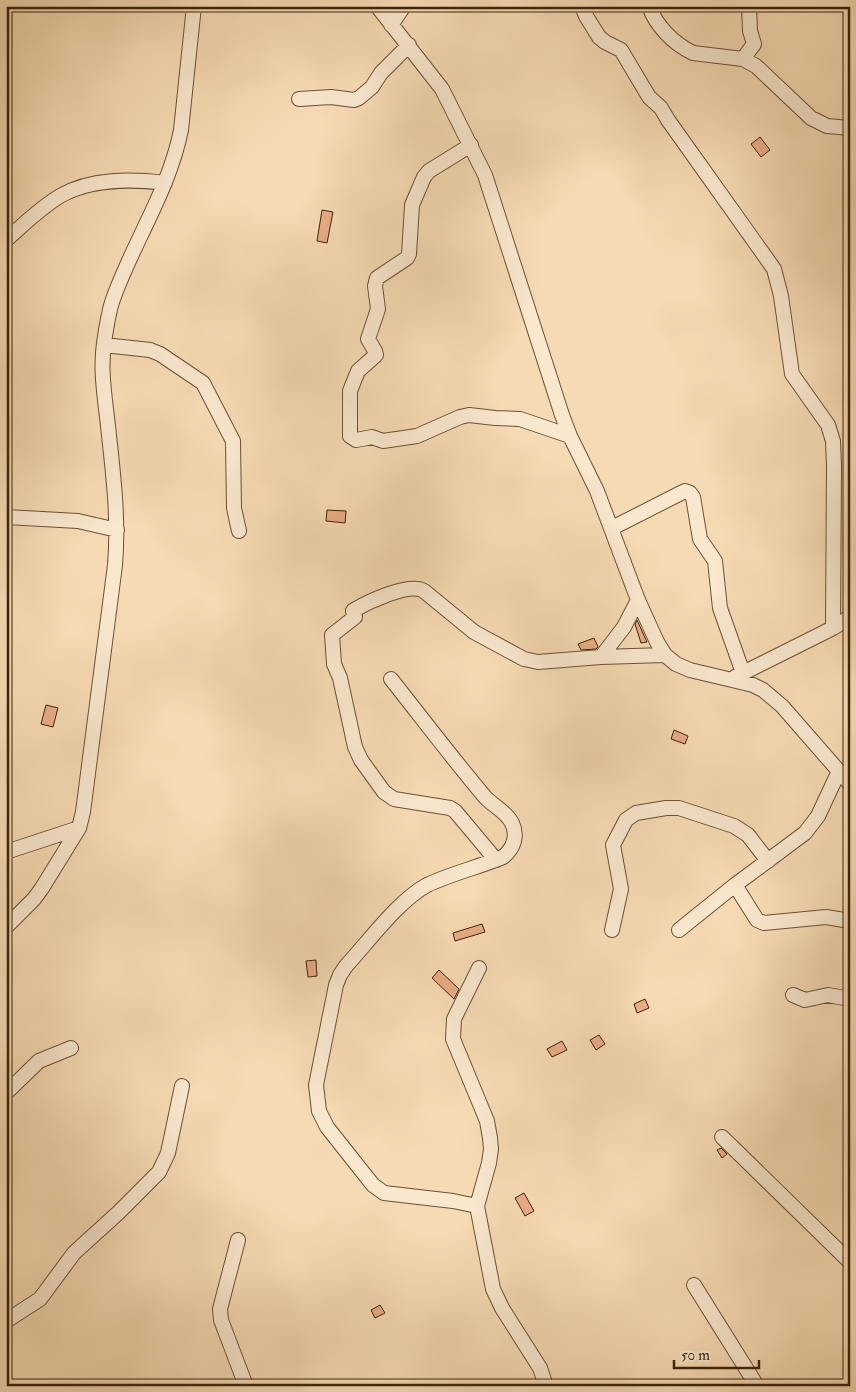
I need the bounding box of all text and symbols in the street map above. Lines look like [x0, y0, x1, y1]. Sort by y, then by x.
scale bar [674, 1337, 758, 1369]
text: 50 m [681, 1346, 710, 1365]

